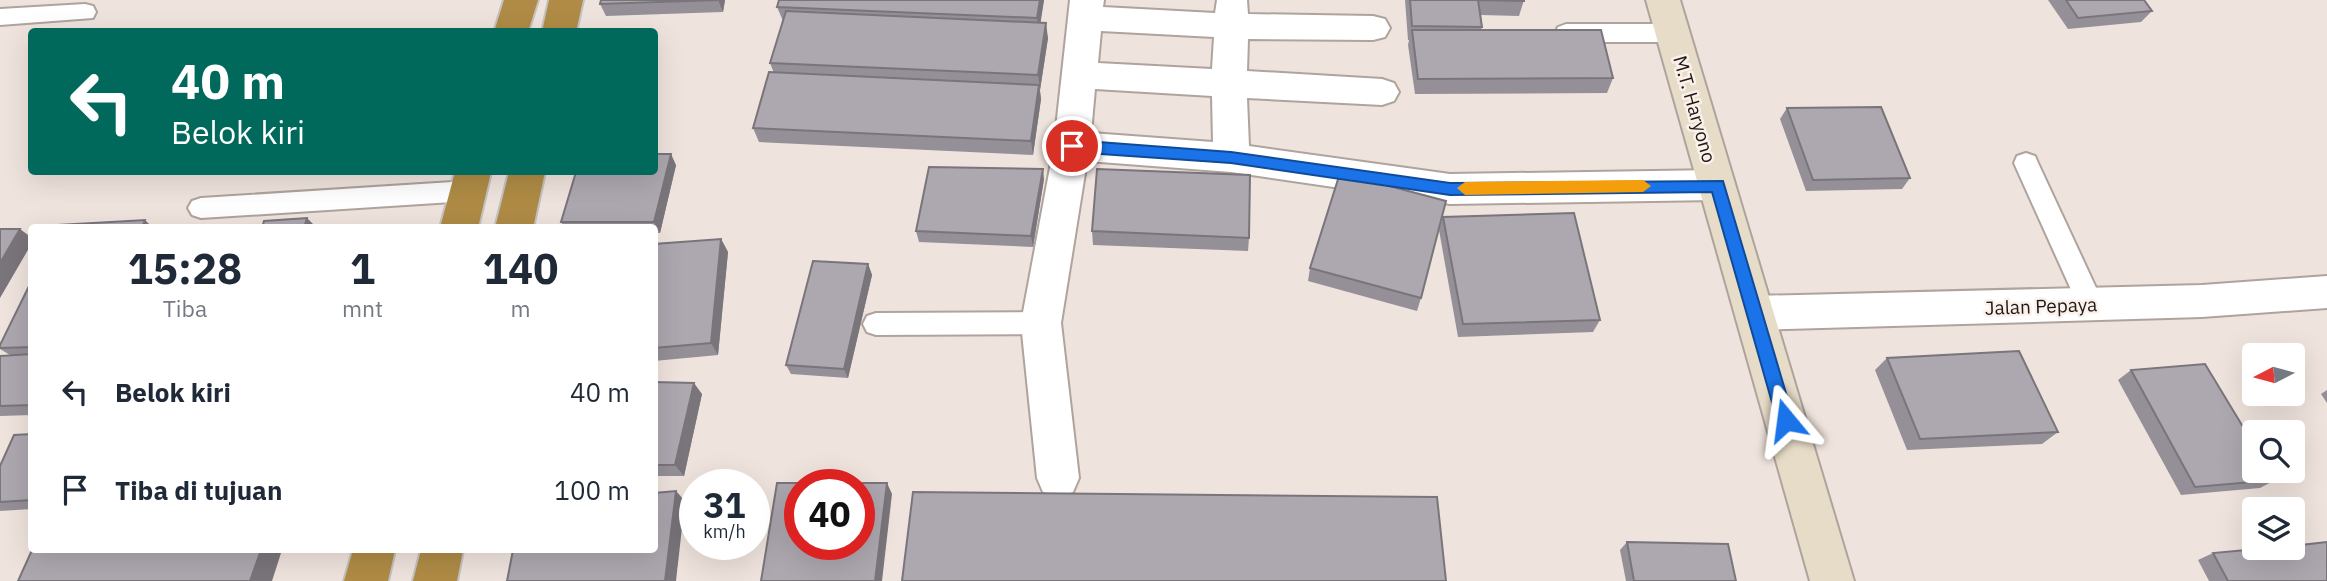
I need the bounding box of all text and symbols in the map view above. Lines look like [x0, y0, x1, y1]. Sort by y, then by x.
text: 40 m [171, 49, 285, 112]
street label: M.T. Haryono [1668, 53, 1722, 165]
icon: left [56, 56, 147, 147]
text: Belok kiri [171, 111, 305, 153]
pin [1042, 116, 1102, 176]
icon: arrive [1053, 127, 1091, 165]
text: 15:28 [128, 241, 242, 296]
text: 1 [350, 241, 375, 296]
text: 140 [483, 241, 558, 296]
street label: Jalan Pepaya [1984, 292, 2098, 320]
text: Tiba [163, 293, 207, 323]
text: mnt [342, 293, 383, 323]
text: m [511, 293, 531, 323]
north arrow [2242, 343, 2305, 406]
map controls [2242, 343, 2305, 560]
icon: left [56, 373, 94, 411]
text: Belok kiri [115, 375, 231, 409]
text: 40 m [570, 375, 630, 409]
position arrow [1749, 383, 1823, 457]
button: search [2242, 420, 2305, 483]
speed limit sign: 40 [784, 469, 875, 560]
icon: arrive [56, 471, 94, 509]
text: Tiba di tujuan [115, 473, 282, 507]
text: 100 m [554, 473, 630, 507]
text: 31 [703, 482, 746, 528]
button: layers [2242, 497, 2305, 560]
text: km/h [703, 520, 746, 543]

